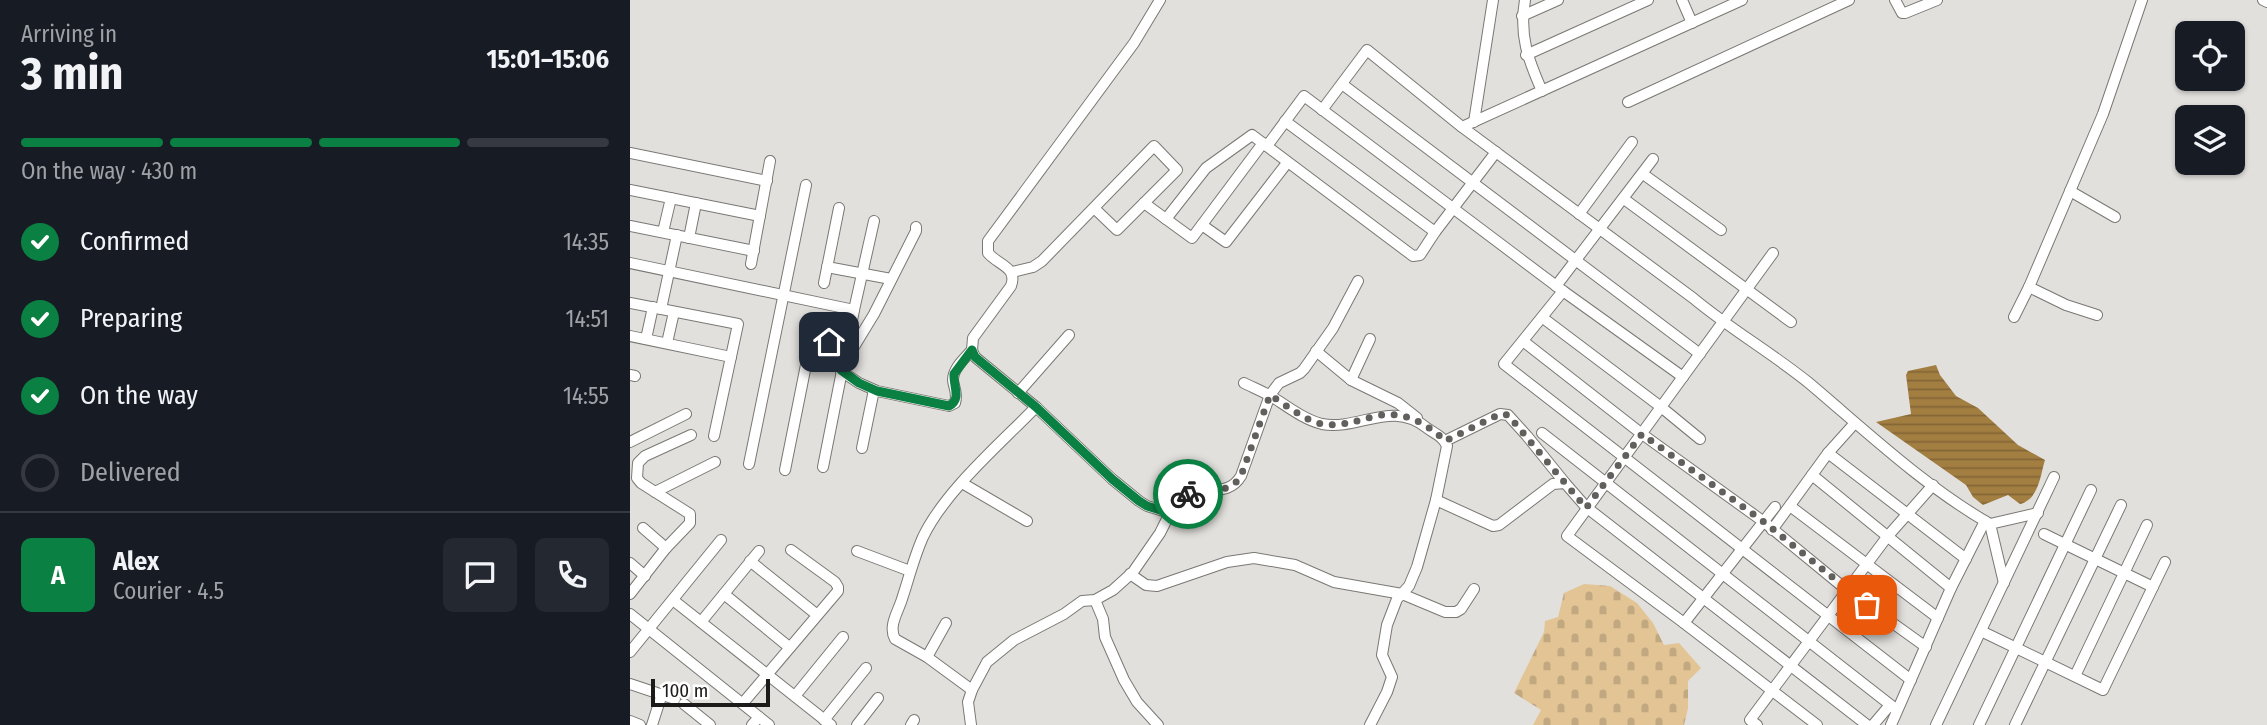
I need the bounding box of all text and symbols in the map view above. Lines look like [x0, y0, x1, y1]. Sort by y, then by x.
text: Arriving in [21, 20, 117, 48]
map controls [2175, 21, 2245, 175]
button: locate [2175, 21, 2245, 91]
text: 15:01–15:06 [487, 44, 609, 75]
text: 3 min [21, 46, 123, 101]
button: layers [2175, 105, 2245, 175]
text: On the way · 430 m [21, 157, 197, 185]
icon: check [21, 223, 59, 261]
text: Confirmed [80, 226, 190, 257]
text: 14:35 [563, 228, 609, 256]
icon: check [21, 300, 59, 338]
text: Preparing [80, 303, 182, 334]
text: 14:51 [566, 305, 609, 333]
pin [799, 312, 859, 372]
icon: home [810, 323, 848, 361]
icon: check [21, 377, 59, 415]
text: On the way [80, 380, 198, 411]
text: 14:55 [563, 382, 609, 410]
text: Delivered [80, 457, 181, 488]
courier [1153, 459, 1223, 529]
icon: bike [1169, 475, 1207, 513]
button: chat [443, 538, 517, 612]
button: phone [535, 538, 609, 612]
text: Alex [113, 546, 159, 577]
text: A [51, 560, 65, 591]
pin [1837, 575, 1897, 635]
text: Courier · 4.5 [113, 577, 224, 605]
icon: bag [1848, 586, 1886, 624]
scale bar [651, 676, 770, 708]
text: 100 m [662, 679, 708, 702]

